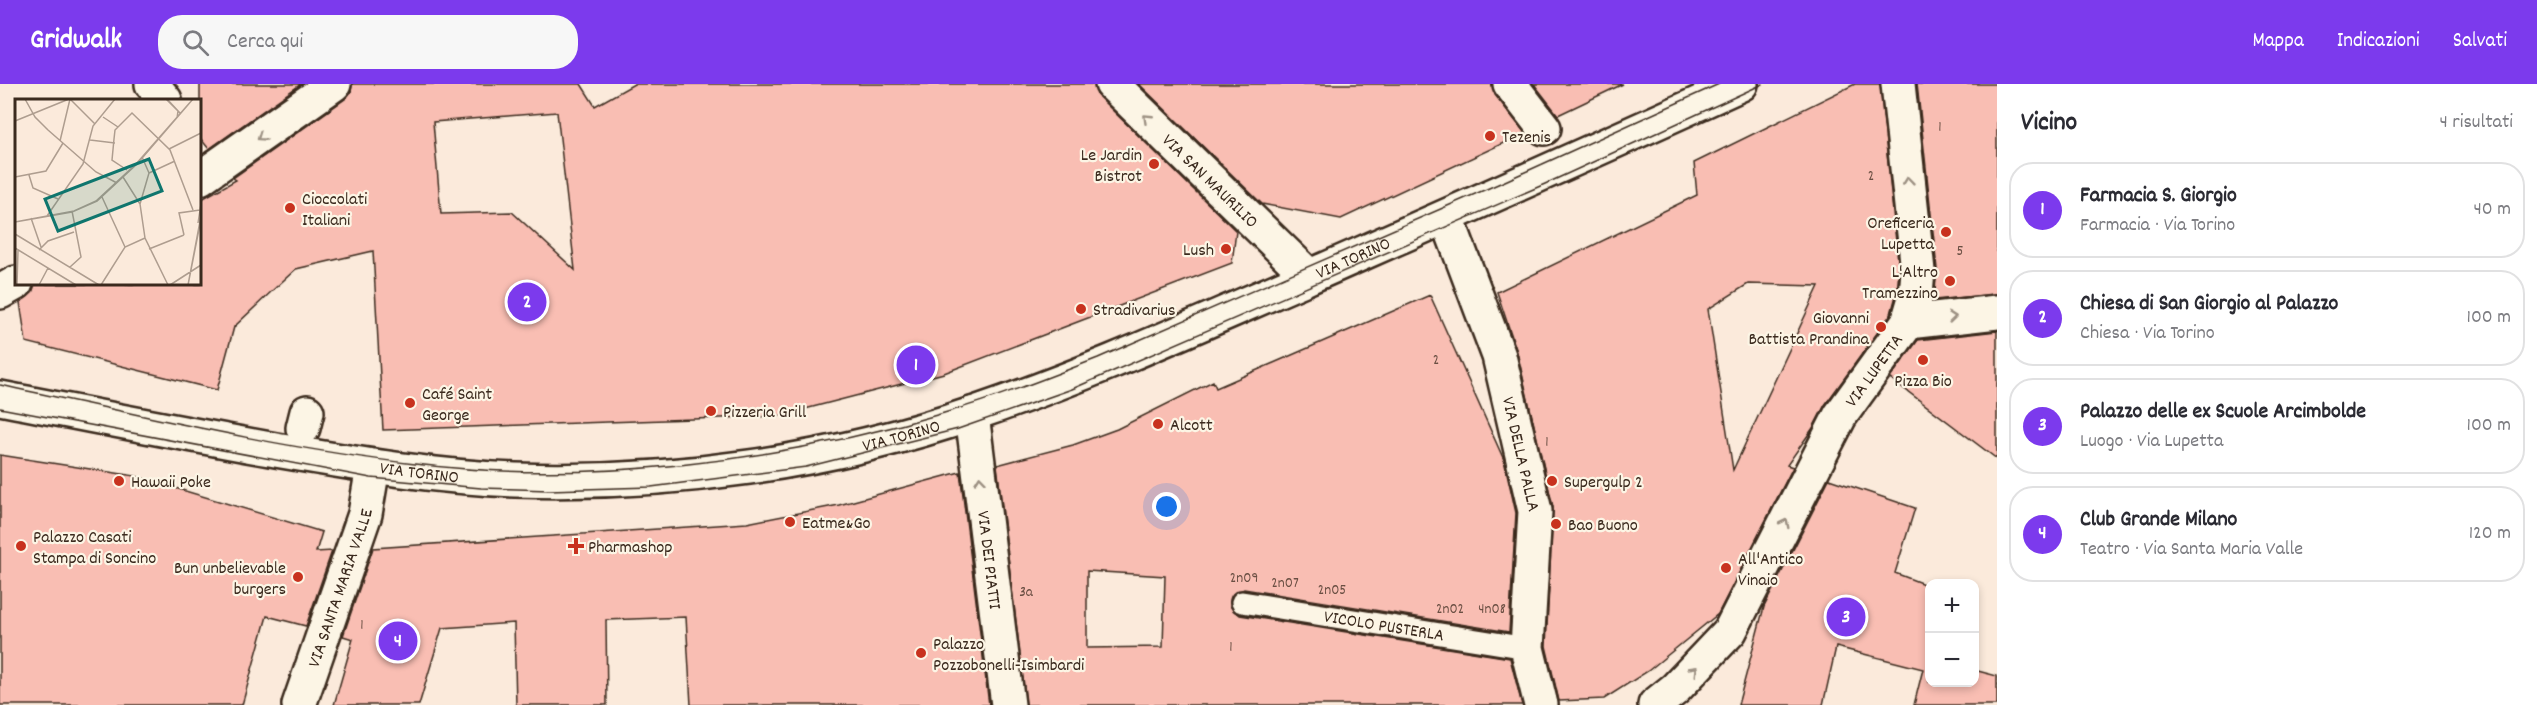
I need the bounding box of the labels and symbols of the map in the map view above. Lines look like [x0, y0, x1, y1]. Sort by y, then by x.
inset map [15, 99, 201, 285]
one-way arrow [1143, 114, 1154, 125]
house number: 1 [1938, 117, 1942, 139]
place label: Tezenis [1502, 126, 1551, 151]
street label: VIA SAN MAURILIO [1155, 129, 1263, 235]
marker: Tezenis [1483, 129, 1497, 143]
one-way arrow [257, 130, 268, 141]
place label: Le Jardin Bistrot [1081, 144, 1142, 190]
marker: Le Jardin Bistrot [1147, 157, 1161, 171]
house number: 2 [1868, 166, 1874, 188]
one-way arrow [1903, 176, 1915, 186]
place label: Cioccolati Italiani [302, 188, 367, 234]
marker: Cioccolati Italiani [283, 201, 297, 215]
place label: Oreficeria Lupetta [1867, 212, 1935, 258]
marker: Oreficeria Lupetta [1939, 225, 1953, 239]
street label: VIA TORINO [1312, 232, 1395, 287]
place label: Lush [1183, 239, 1214, 264]
house number: 5 [1957, 241, 1964, 263]
marker: Lush [1219, 242, 1233, 256]
place label: L'Altro Tramezzino [1862, 261, 1938, 307]
marker: L'Altro Tramezzino [1943, 274, 1957, 288]
pin: 2 [508, 280, 546, 324]
place label: Stradivarius [1093, 299, 1176, 324]
marker: Stradivarius [1074, 302, 1088, 316]
place label: Giovanni Battista Prandina [1749, 307, 1870, 353]
one-way arrow [1948, 311, 1957, 324]
marker: Giovanni Battista Prandina [1874, 320, 1888, 334]
street label: VIA LUPETTA [1840, 329, 1911, 413]
pin: 1 [896, 342, 936, 388]
house number: 2 [1433, 350, 1439, 372]
marker: Pizza Bio [1916, 353, 1930, 367]
place label: Pizza Bio [1894, 370, 1952, 395]
place label: Café Saint George [422, 383, 493, 429]
street label: VIA DELLA PALLA [1494, 395, 1545, 514]
marker: Café Saint George [403, 396, 417, 410]
place label: Pizzeria Grill [723, 401, 807, 426]
marker: Pizzeria Grill [704, 404, 718, 418]
place label: Alcott [1170, 414, 1213, 439]
street label: VIA TORINO [860, 415, 944, 460]
marker: Alcott [1151, 417, 1165, 431]
house number: 1 [1545, 432, 1549, 454]
street label: VIA TORINO [378, 457, 460, 491]
place label: Hawaii Poke [131, 471, 211, 496]
place label: Supergulp 2 [1564, 471, 1643, 496]
marker: Hawaii Poke [112, 474, 126, 488]
marker: Supergulp 2 [1545, 474, 1559, 488]
one-way arrow [974, 476, 987, 485]
your location [1152, 492, 1181, 521]
street label: VIA SANTA MARIA VALLE [303, 507, 381, 671]
street label: VIA DEI PIATTI [969, 510, 1006, 611]
place label: Eatme&Go [802, 512, 871, 537]
place label: Bao Buono [1568, 514, 1638, 539]
marker: Eatme&Go [783, 515, 797, 529]
marker: Bao Buono [1549, 517, 1563, 531]
one-way arrow [1778, 519, 1790, 530]
place label: Palazzo Casati Stampa di Soncino [33, 526, 156, 572]
place label: Pharmashop [588, 536, 672, 561]
marker: Palazzo Casati Stampa di Soncino [14, 539, 28, 553]
marker: Pharmashop [569, 539, 583, 553]
place label: All'Antico Vinaio [1738, 548, 1803, 594]
place label: Bun unbelievable burgers [174, 557, 286, 603]
marker: All'Antico Vinaio [1719, 561, 1733, 575]
house number: 2n09 [1230, 568, 1258, 590]
marker: Bun unbelievable burgers [291, 570, 305, 584]
house number: 2n07 [1271, 573, 1299, 595]
house number: 2n05 [1318, 580, 1346, 602]
house number: 3a [1019, 582, 1034, 604]
pin: 3 [1826, 594, 1866, 640]
house number: 2n02 [1436, 599, 1464, 621]
house number: 4n08 [1478, 599, 1506, 621]
street label: VICOLO PUSTERLA [1322, 605, 1446, 649]
house number: 1 [360, 615, 364, 637]
pin: 4 [378, 618, 418, 664]
place label: Palazzo Pozzobonelli-Isimbardi [933, 633, 1084, 679]
house number: 1 [1229, 637, 1233, 659]
marker: Palazzo Pozzobonelli-Isimbardi [914, 646, 928, 660]
one-way arrow [1687, 666, 1698, 676]

